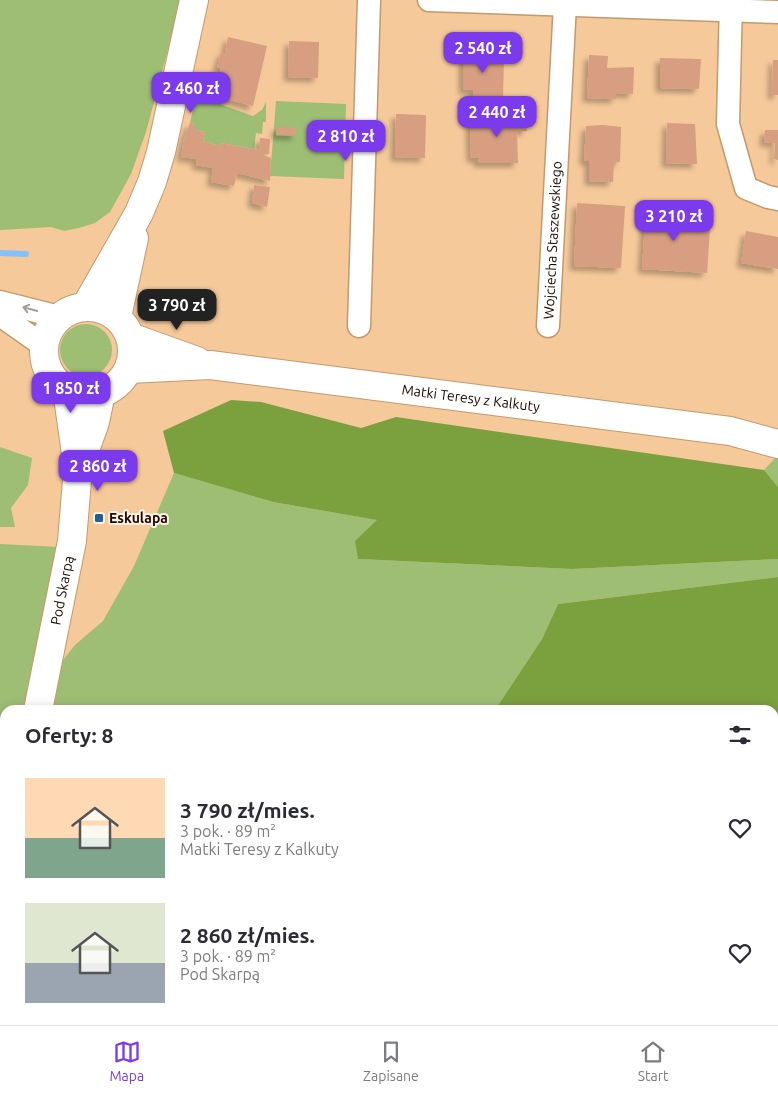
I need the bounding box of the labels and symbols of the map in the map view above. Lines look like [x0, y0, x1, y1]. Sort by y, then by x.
pin: 2 540 zł [431, 32, 535, 74]
pin: 2 460 zł [139, 72, 243, 114]
pin: 2 440 zł [445, 96, 549, 138]
pin: 2 810 zł [294, 120, 398, 162]
street label: Wojciecha Staszewskiego [540, 161, 565, 320]
pin: 3 210 zł [622, 200, 726, 242]
pin: 3 790 zł [125, 288, 229, 331]
one-way arrow [22, 304, 38, 313]
pin: 1 850 zł [19, 372, 123, 414]
street label: Matki Teresy z Kalkuty [401, 381, 541, 415]
pin: 2 860 zł [46, 450, 150, 492]
place label: Eskulapa [109, 510, 168, 526]
marker: Eskulapa [93, 512, 105, 524]
street label: Pod Skarpą [47, 554, 77, 626]

